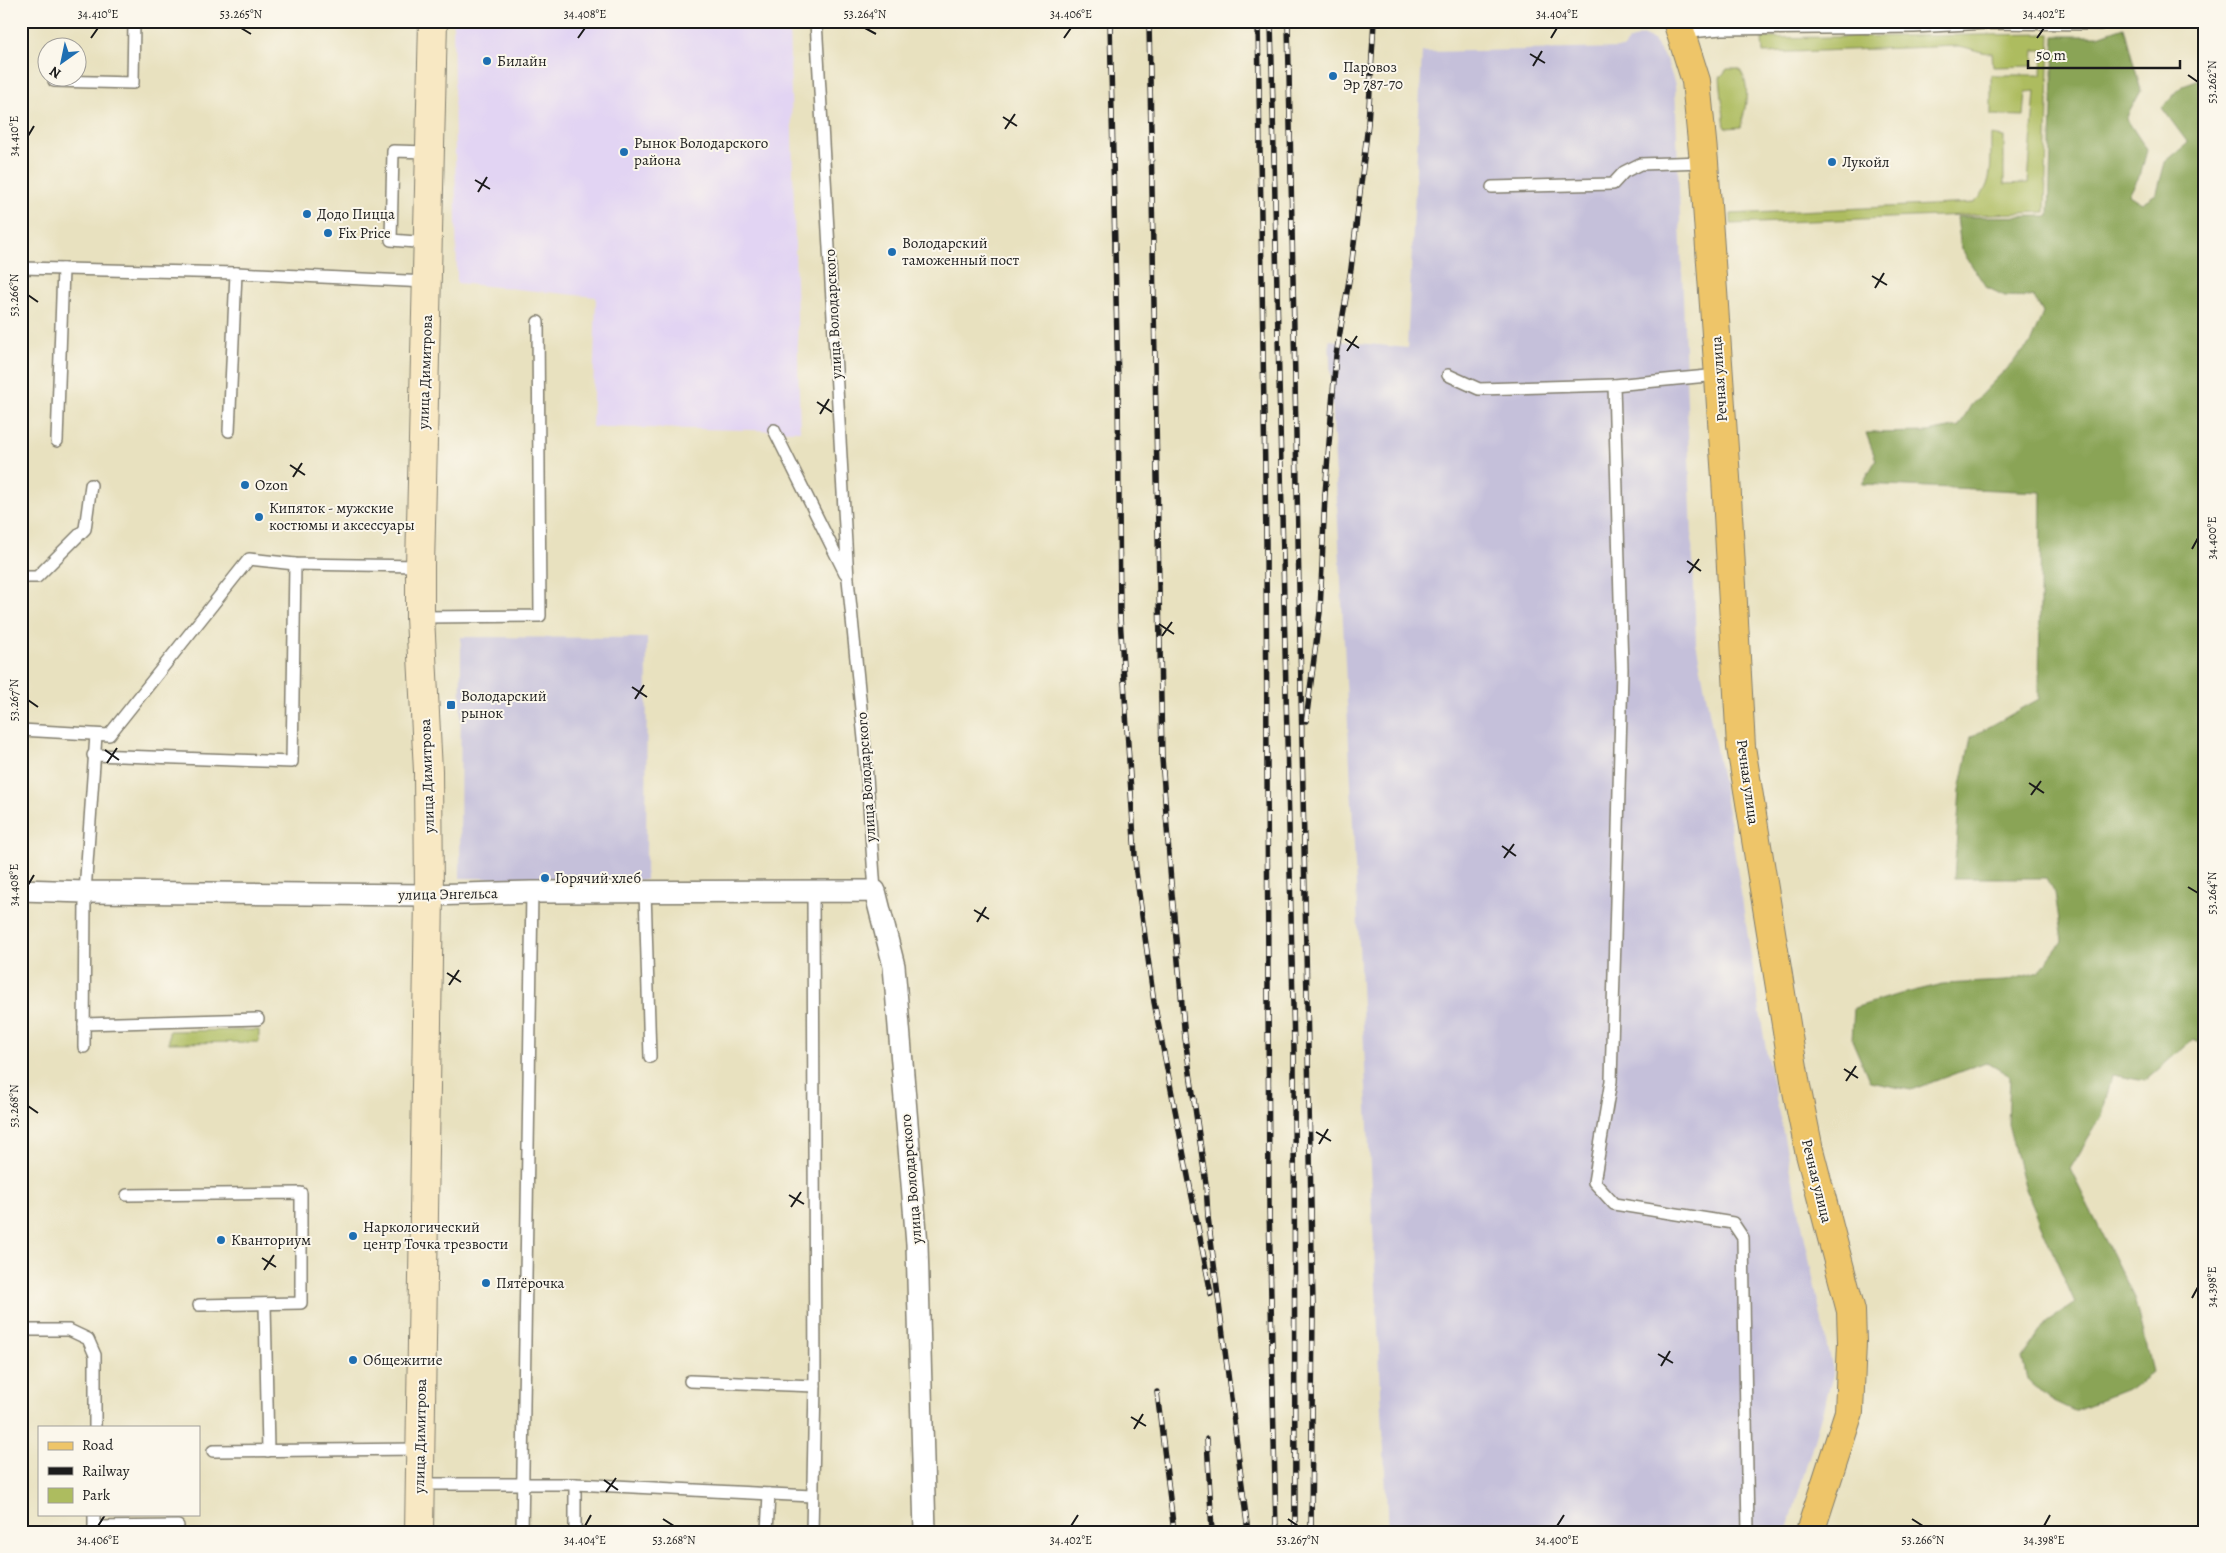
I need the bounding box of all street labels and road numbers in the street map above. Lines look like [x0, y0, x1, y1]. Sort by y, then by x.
street label: улица Володарского [820, 248, 846, 381]
street label: улица Димитрова [413, 314, 437, 431]
street label: Речная улица [1706, 335, 1732, 422]
street label: улица Володарского [851, 711, 881, 844]
street label: улица Димитрова [415, 718, 439, 835]
street label: Речная улица [1732, 738, 1764, 826]
street label: улица Энгельса [397, 883, 498, 905]
street label: улица Володарского [895, 1113, 927, 1246]
street label: Речная улица [1797, 1137, 1837, 1225]
street label: улица Димитрова [409, 1378, 431, 1495]

